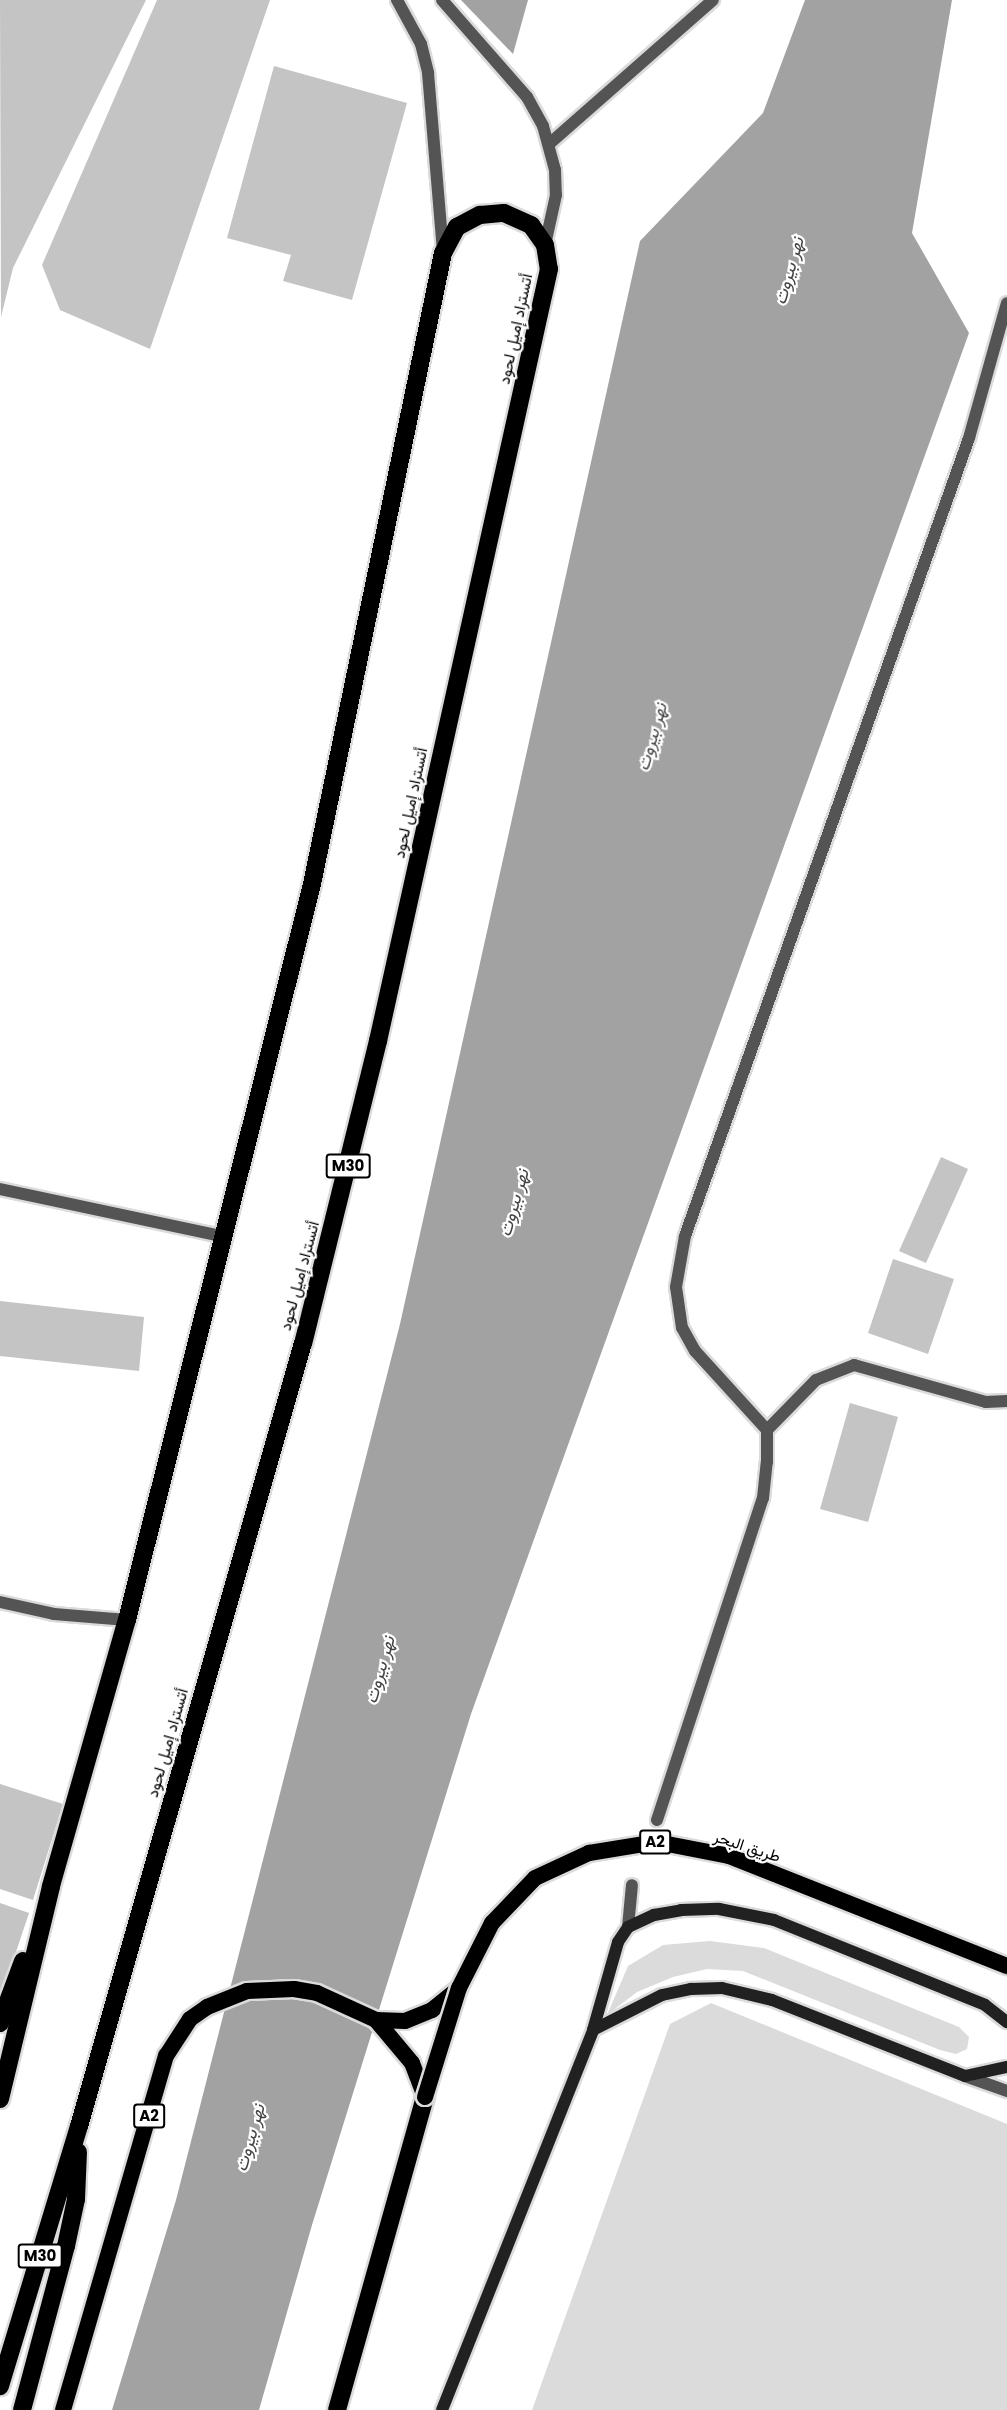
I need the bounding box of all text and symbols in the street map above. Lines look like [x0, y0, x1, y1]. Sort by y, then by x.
water label: نهر بيروت [769, 235, 809, 307]
street label: أتستراد إميل لحود [495, 272, 537, 386]
water label: نهر بيروت [632, 701, 672, 773]
street label: أتستراد إميل لحود [390, 746, 432, 860]
road number: M30 [326, 1154, 370, 1178]
water label: نهر بيروت [494, 1167, 534, 1239]
street label: أتستراد إميل لحود [276, 1219, 324, 1333]
water label: نهر بيروت [360, 1634, 400, 1706]
street label: أتستراد إميل لحود [143, 1686, 193, 1800]
street label: طريق البحر [711, 1827, 783, 1867]
road number: A2 [638, 1830, 672, 1854]
water label: نهر بيروت [230, 2102, 270, 2174]
road number: A2 [132, 2104, 166, 2128]
road number: M30 [18, 2244, 63, 2268]

